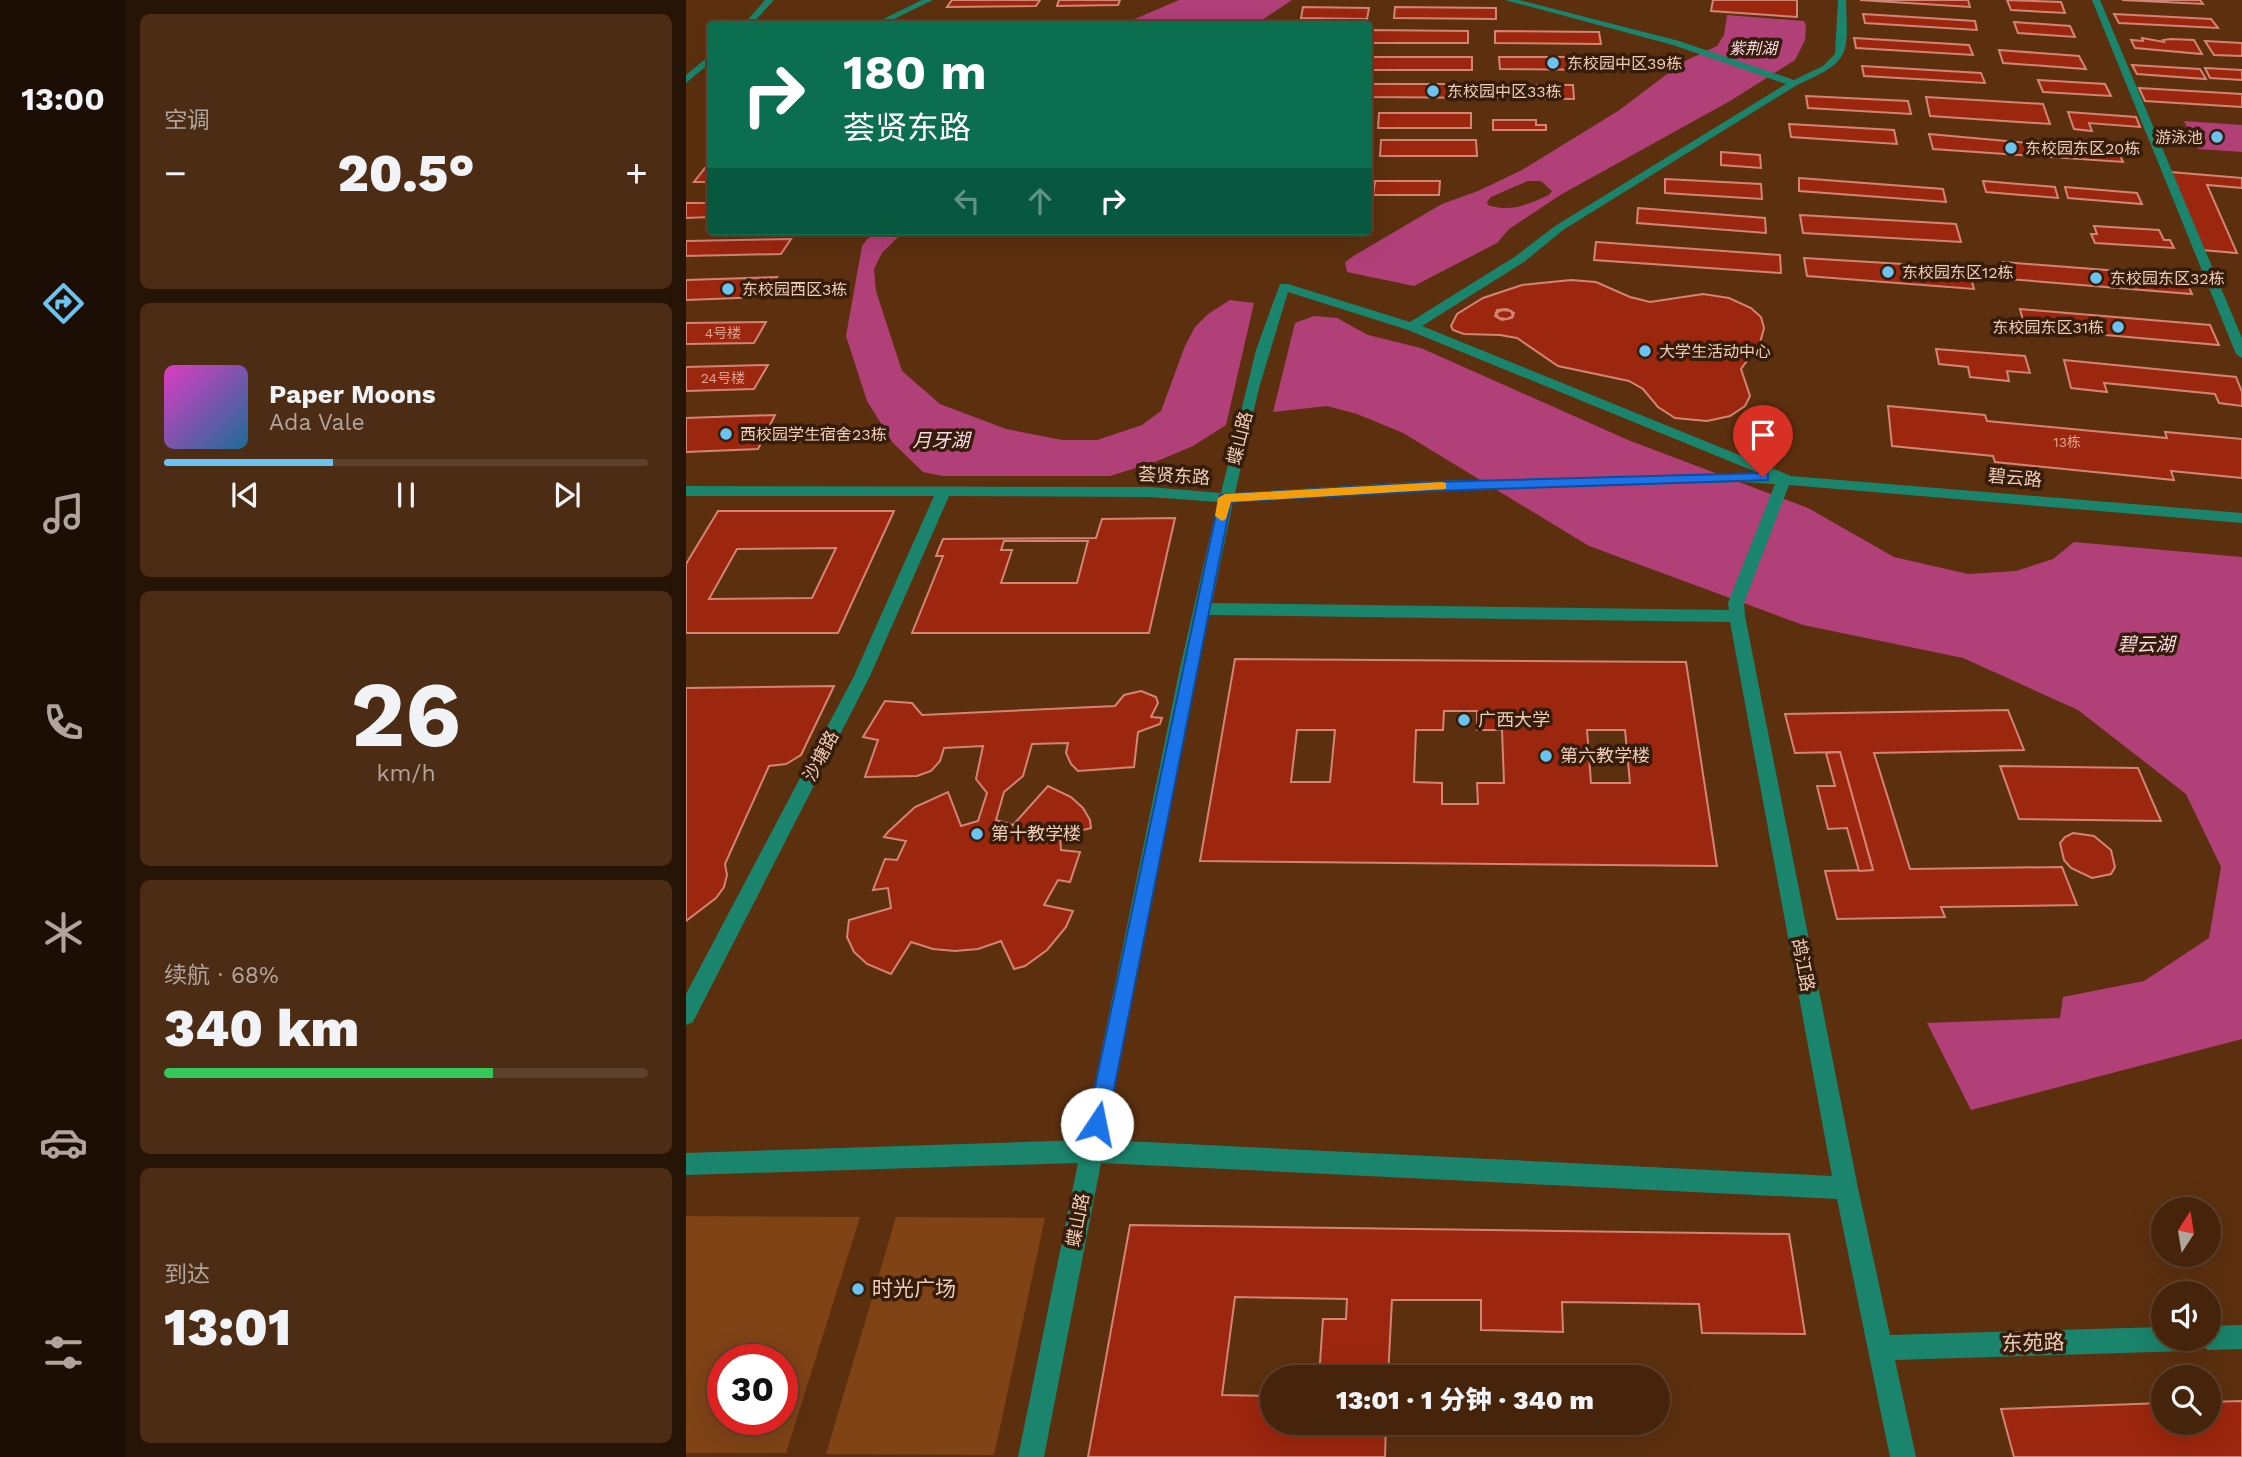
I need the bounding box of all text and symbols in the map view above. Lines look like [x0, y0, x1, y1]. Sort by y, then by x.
water label: 紫荆湖 [1729, 39, 1780, 58]
text: 180 m [843, 43, 987, 101]
icon: right [728, 49, 819, 140]
place label: 东校园中区39栋 [1567, 54, 1682, 73]
marker: 东校园中区39栋 [1545, 55, 1561, 71]
text: 13:00 [21, 80, 105, 118]
place label: 东校园中区33栋 [1447, 82, 1562, 101]
marker: 东校园中区33栋 [1425, 83, 1441, 99]
text: 空调 [164, 107, 210, 134]
text: 荟贤东路 [843, 109, 971, 147]
place label: 游泳池 [2155, 128, 2203, 147]
marker: 游泳池 [2209, 129, 2225, 145]
place label: 东校园东区20栋 [2025, 139, 2140, 158]
marker: 东校园东区20栋 [2003, 140, 2019, 156]
text: 20.5° [337, 143, 475, 204]
text: − [164, 151, 187, 195]
text: + [625, 151, 648, 195]
icon: left [948, 182, 986, 220]
icon: ahead [1021, 182, 1059, 220]
icon: right [1094, 182, 1132, 220]
place label: 东校园东区12栋 [1902, 263, 2014, 282]
marker: 东校园东区12栋 [1880, 264, 1896, 280]
place label: 东校园东区32栋 [2110, 269, 2225, 288]
marker: 东校园东区32栋 [2088, 270, 2104, 286]
icon: directions [39, 279, 88, 328]
place label: 东校园西区3栋 [742, 280, 847, 299]
marker: 东校园西区3栋 [720, 281, 736, 297]
place label: 东校园东区31栋 [1992, 318, 2104, 337]
marker: 东校园东区31栋 [2110, 319, 2126, 335]
house number: 4号楼 [705, 325, 741, 341]
place label: 大学生活动中心 [1659, 342, 1771, 361]
marker: 大学生活动中心 [1637, 343, 1653, 359]
house number: 24号楼 [701, 370, 745, 386]
text: Paper Moons [269, 379, 436, 409]
pin [1733, 405, 1793, 477]
text: Ada Vale [269, 409, 365, 436]
street label: 蝶山路 [1223, 409, 1256, 467]
icon: arrive [1744, 416, 1782, 454]
place label: 西校园学生宿舍23栋 [740, 425, 887, 444]
marker: 西校园学生宿舍23栋 [718, 426, 734, 442]
water label: 月牙湖 [912, 429, 972, 452]
house number: 13栋 [2053, 434, 2081, 450]
street label: 荟贤东路 [1138, 463, 1211, 488]
street label: 碧云路 [1987, 465, 2043, 490]
icon: previous [226, 476, 264, 514]
icon: pause [387, 476, 425, 514]
icon: next [548, 476, 586, 514]
icon: music [39, 489, 88, 538]
water label: 碧云湖 [2117, 633, 2177, 656]
text: 26 [351, 661, 461, 768]
icon: phone [39, 698, 88, 747]
place label: 广西大学 [1478, 709, 1550, 730]
marker: 广西大学 [1456, 712, 1472, 728]
street label: 沙塘路 [799, 727, 843, 785]
place label: 第六教学楼 [1560, 745, 1650, 766]
marker: 第六教学楼 [1538, 748, 1554, 764]
text: km/h [376, 760, 436, 787]
place label: 第十教学楼 [991, 823, 1081, 844]
marker: 第十教学楼 [969, 826, 985, 842]
icon: climate [39, 908, 88, 957]
street label: 鸪江路 [1788, 936, 1819, 993]
text: 续航 · 68% [164, 962, 279, 989]
text: 340 km [164, 998, 359, 1059]
position arrow [1060, 1087, 1134, 1161]
icon: car [39, 1118, 88, 1167]
street label: 蝶山路 [1062, 1191, 1093, 1248]
north arrow [2151, 1197, 2221, 1267]
map controls [2151, 1197, 2221, 1435]
text: 到达 [164, 1261, 210, 1288]
place label: 时光广场 [872, 1276, 956, 1301]
marker: 时光广场 [850, 1281, 866, 1297]
button: sound [2151, 1281, 2221, 1351]
text: 13:01 [164, 1297, 291, 1358]
icon: filters [39, 1328, 88, 1377]
street label: 东苑路 [2001, 1329, 2065, 1356]
speed limit sign: 30 [707, 1344, 798, 1435]
button: search [2151, 1365, 2221, 1435]
text: 13:01 · 1 分钟 · 340 m [1336, 1385, 1594, 1415]

